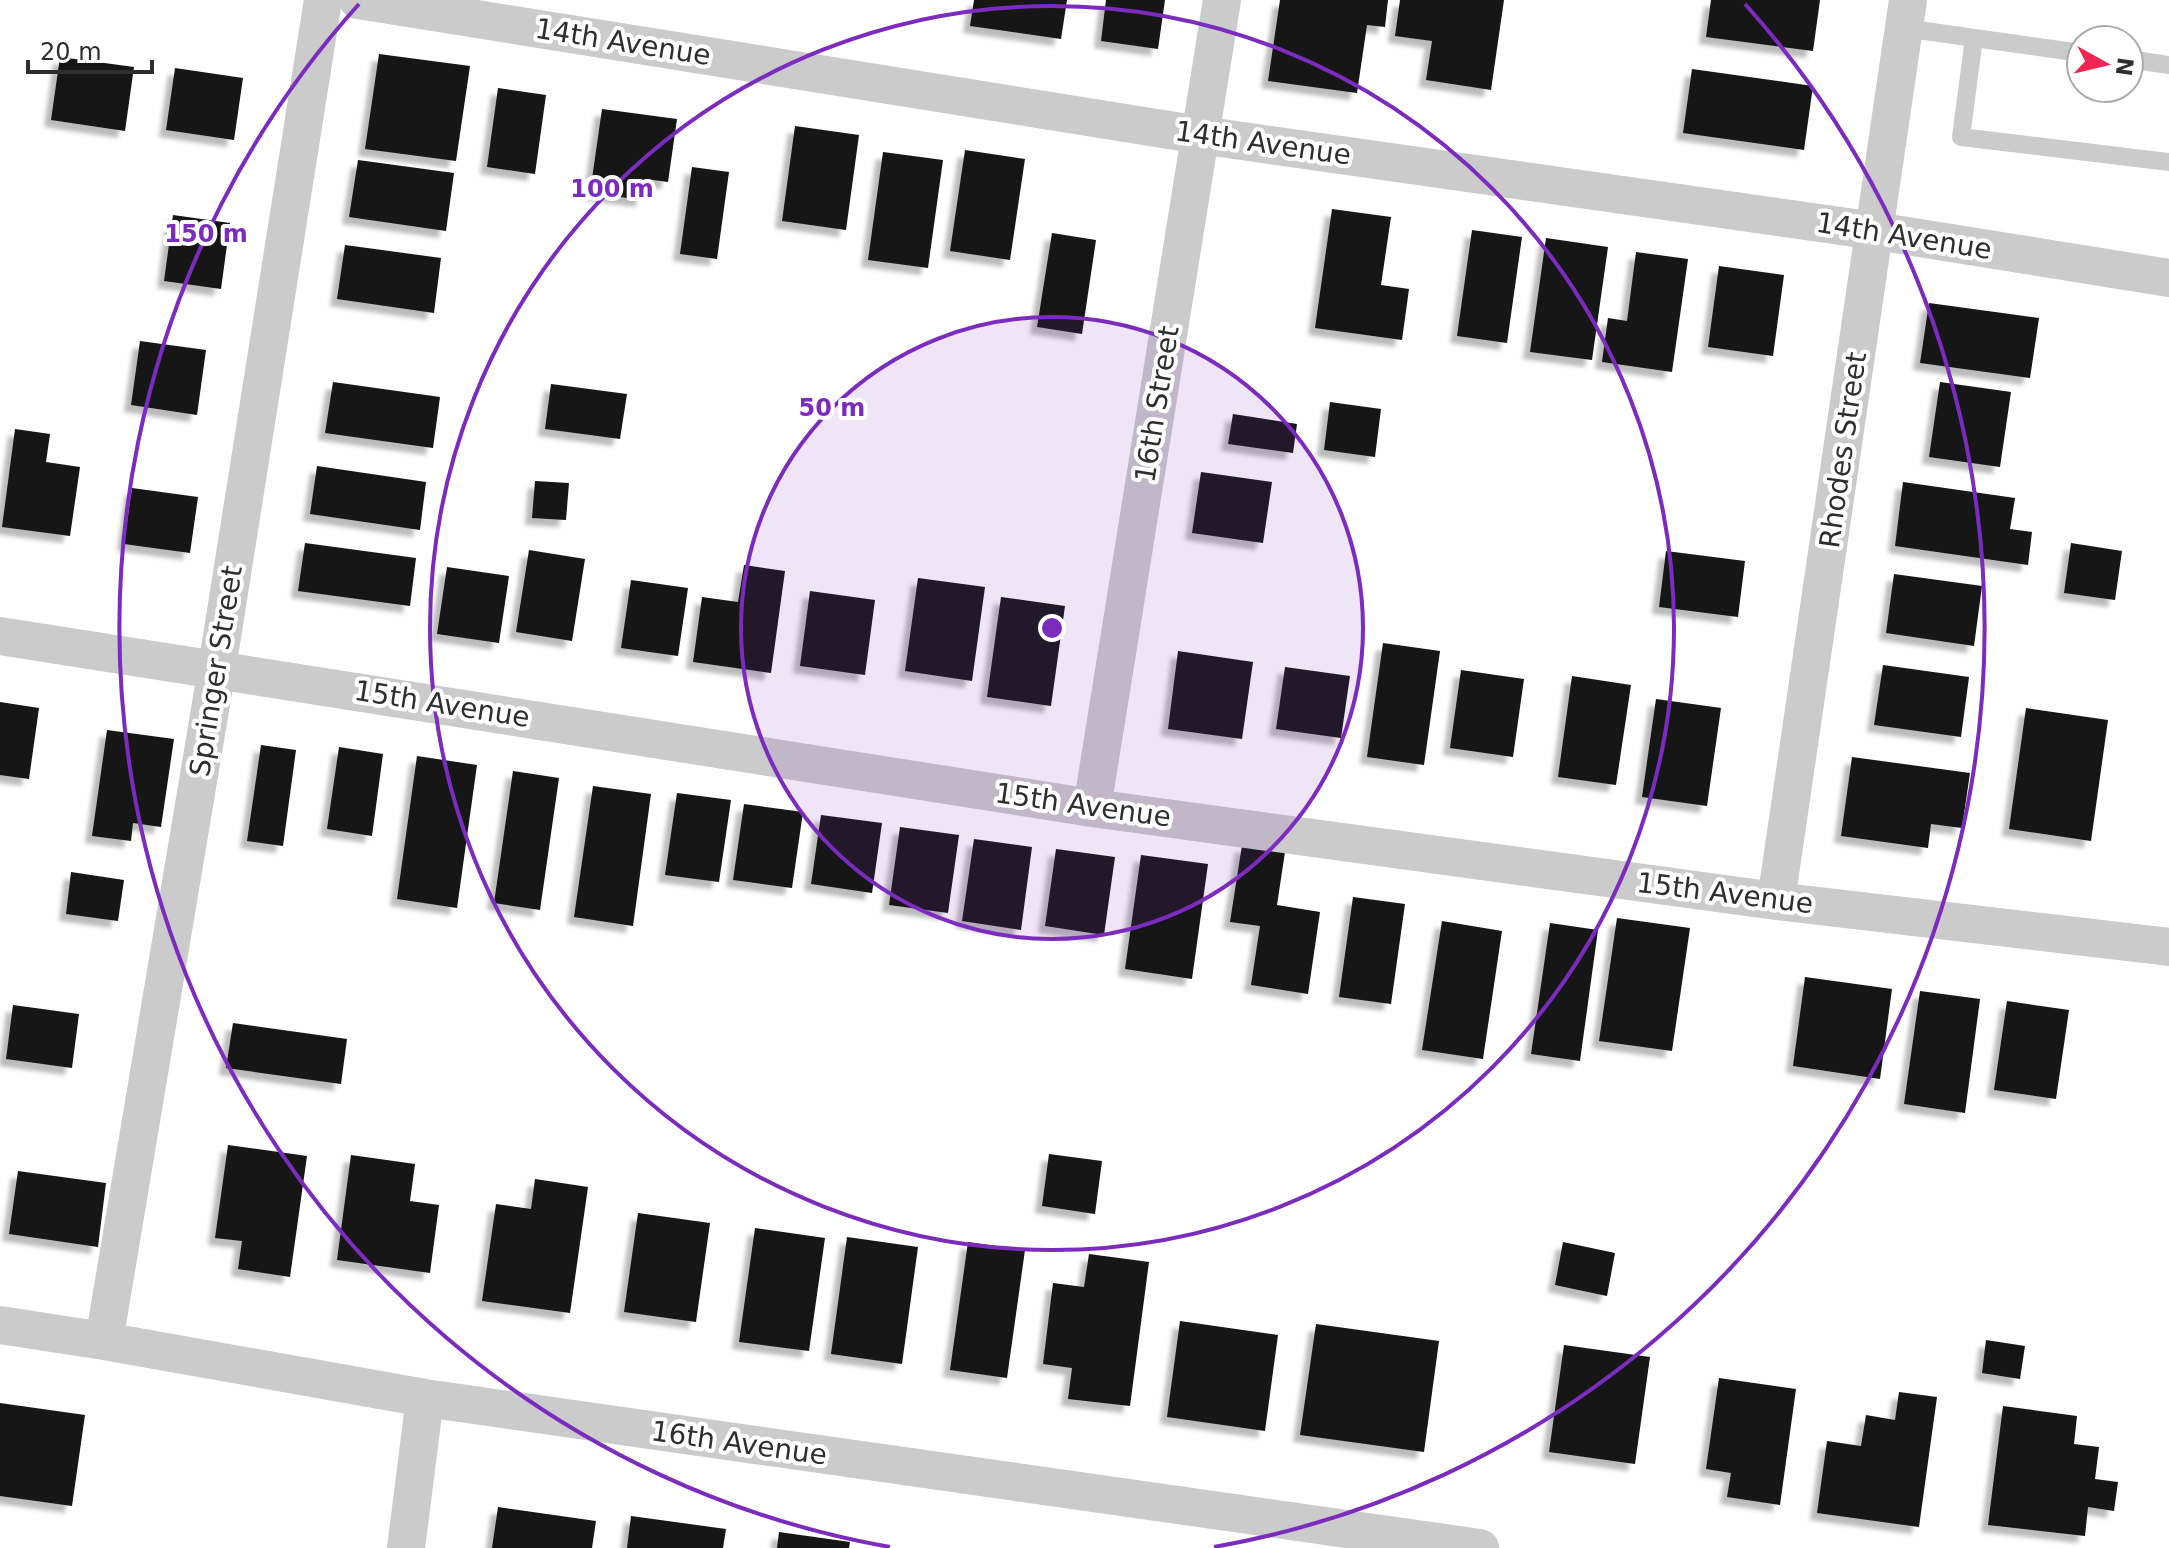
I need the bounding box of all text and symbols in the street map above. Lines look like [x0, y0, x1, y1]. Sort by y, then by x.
street label: 14th Avenue [533, 12, 713, 72]
scale bar [28, 24, 152, 74]
north arrow [2065, 24, 2145, 104]
text: 20 m [40, 38, 102, 66]
text: N [2111, 56, 2138, 78]
street label: 14th Avenue [1173, 114, 1353, 172]
text: 100 m [570, 175, 654, 203]
street label: 14th Avenue [1814, 206, 1994, 266]
text: 150 m [164, 220, 248, 248]
street label: 16th Street [1128, 323, 1186, 485]
street label: Rhodes Street [1813, 350, 1873, 550]
text: 50 m [799, 394, 865, 422]
street label: Springer Street [183, 563, 249, 779]
centre of rings [1038, 614, 1066, 642]
street label: 15th Avenue [352, 674, 532, 734]
street label: 15th Avenue [993, 776, 1173, 834]
street label: 15th Avenue [1635, 866, 1815, 920]
street label: 16th Avenue [649, 1414, 829, 1472]

